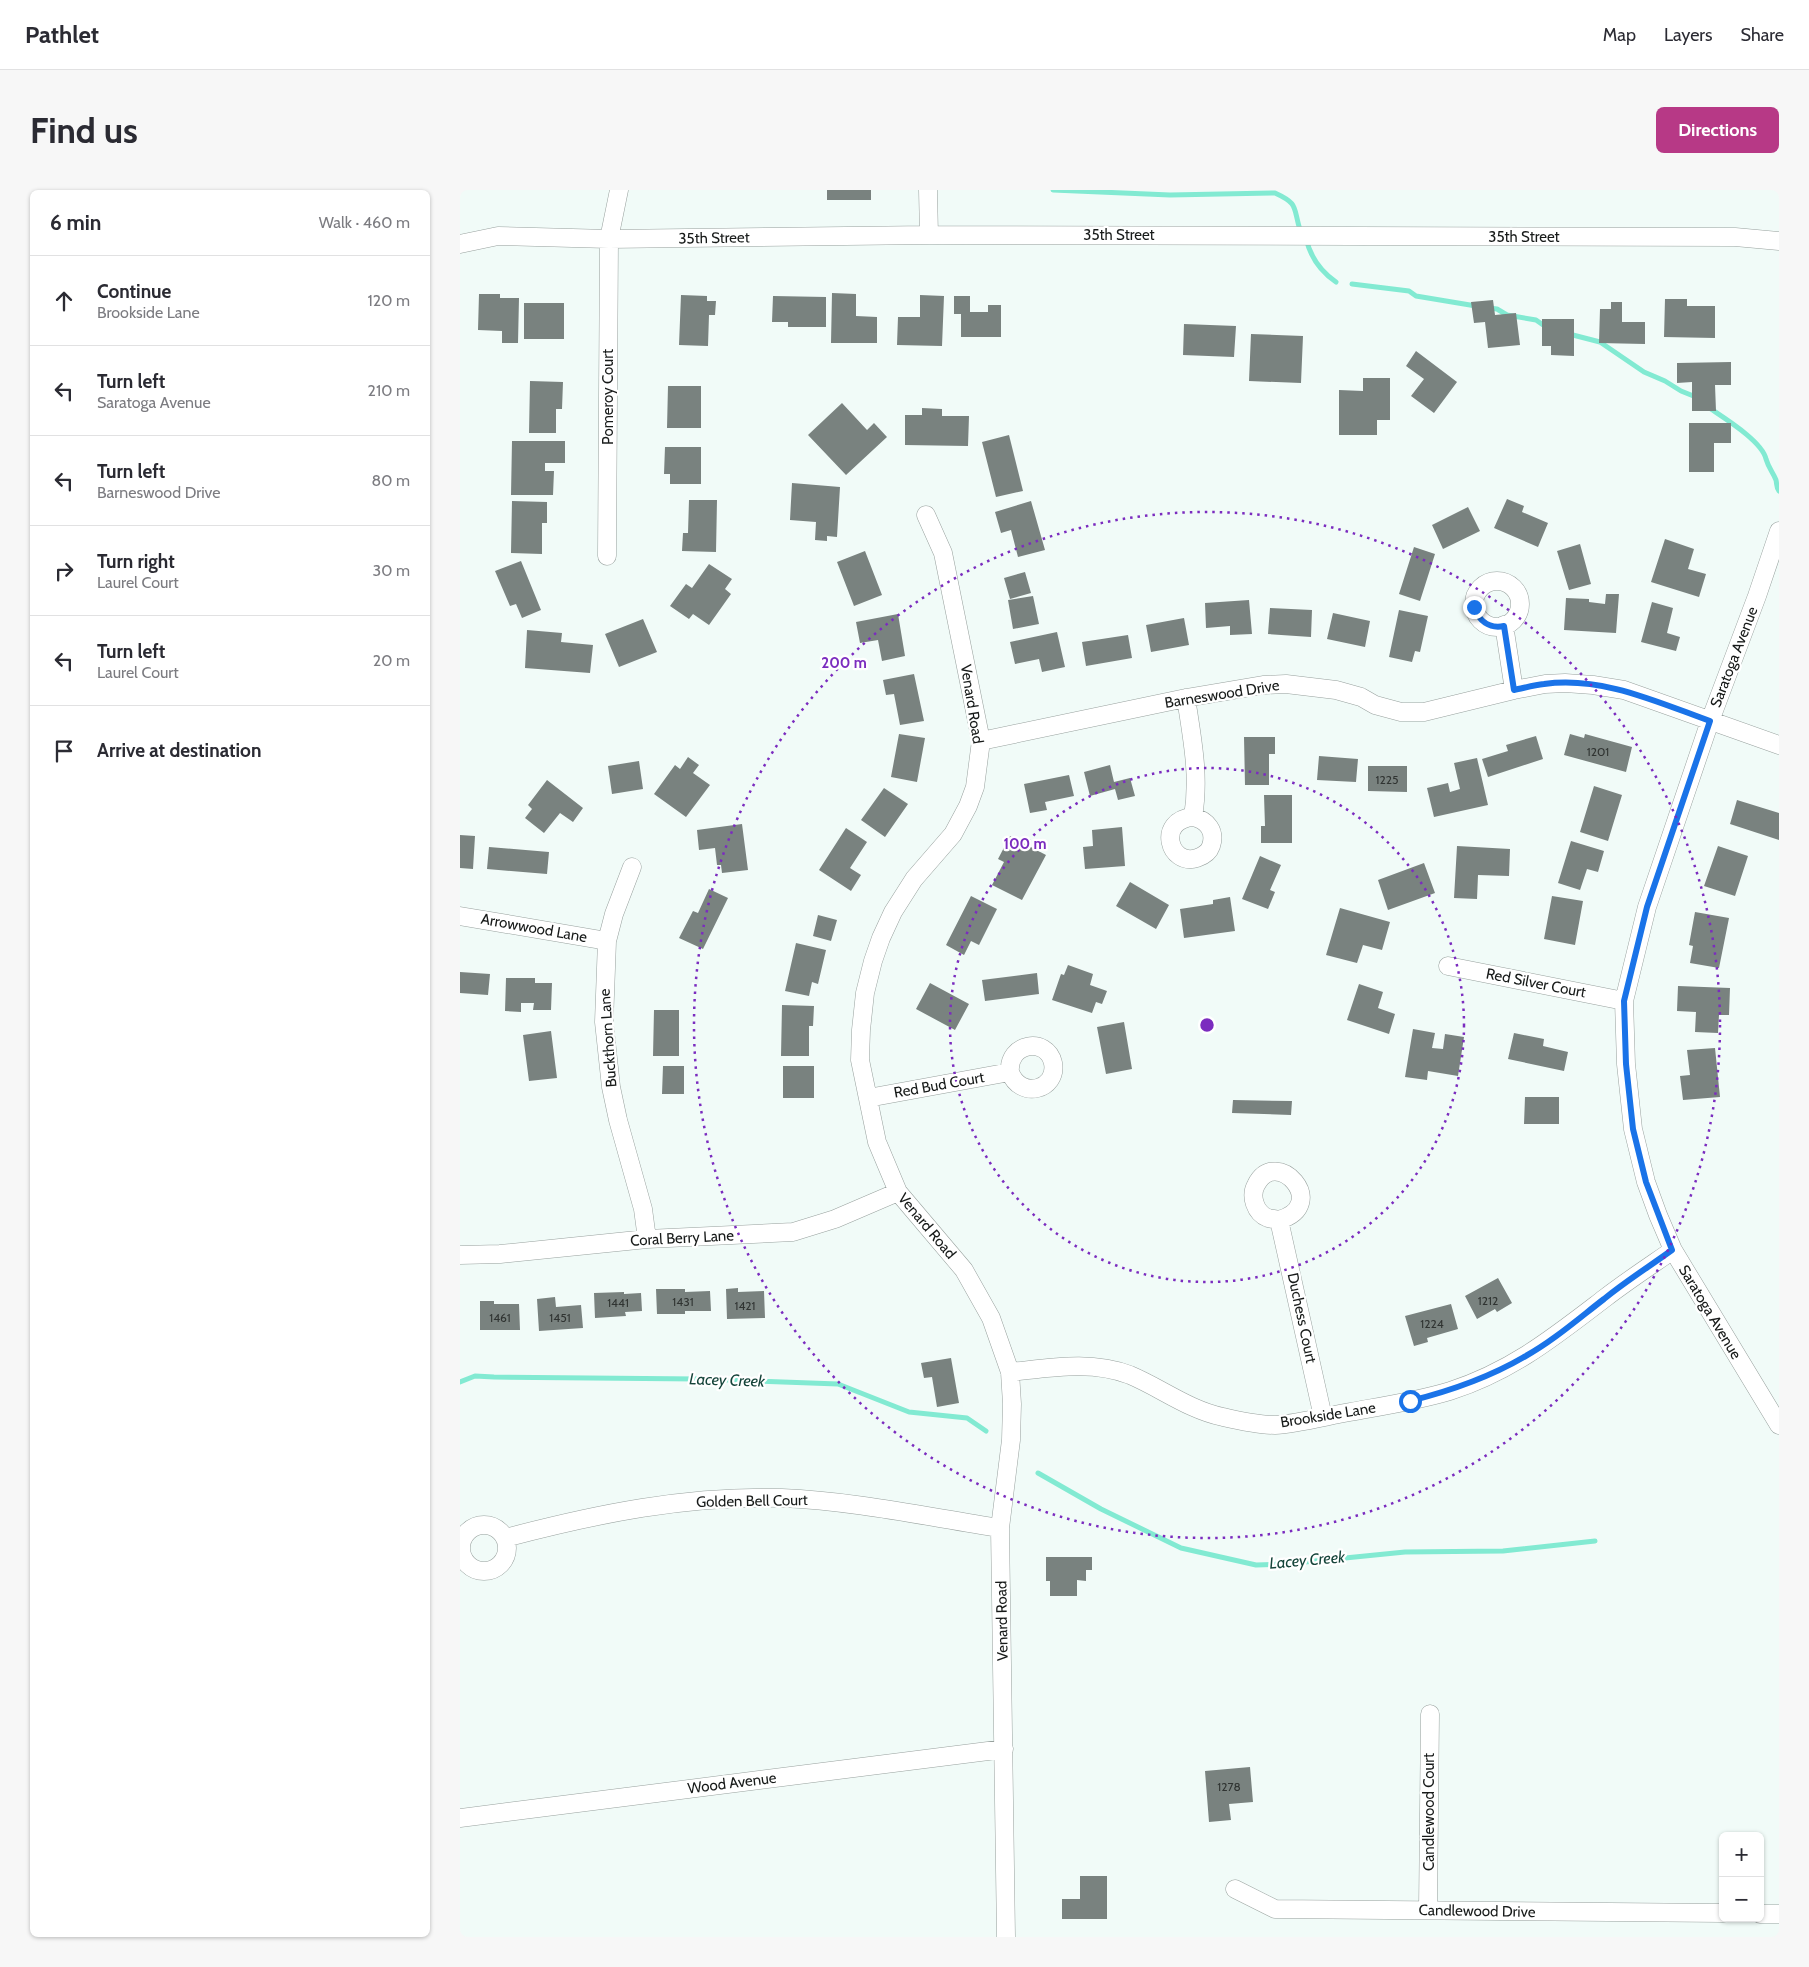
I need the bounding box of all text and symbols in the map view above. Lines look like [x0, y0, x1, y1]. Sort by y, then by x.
text: Pathlet [25, 20, 99, 49]
text: Map [1603, 24, 1636, 46]
text: Layers [1664, 24, 1713, 46]
text: Share [1741, 24, 1784, 46]
button: Directions [1656, 107, 1779, 153]
text: Find us [30, 109, 138, 152]
text: 6 min [50, 210, 101, 235]
text: Walk · 460 m [319, 213, 410, 232]
street label: 35th Street [1083, 226, 1155, 244]
street label: 35th Street [678, 228, 750, 248]
street label: 35th Street [1488, 228, 1560, 246]
text: Continue [97, 280, 171, 303]
icon: ahead [50, 287, 78, 315]
text: 120 m [368, 291, 410, 310]
text: Brookside Lane [97, 303, 200, 322]
street label: Pomeroy Court [599, 349, 617, 445]
text: Turn left [97, 370, 165, 393]
icon: left [50, 377, 78, 405]
text: 210 m [368, 381, 410, 400]
text: Saratoga Avenue [97, 393, 211, 412]
text: Turn left [97, 460, 165, 483]
icon: left [50, 467, 78, 495]
text: 80 m [372, 471, 410, 490]
text: Barneswood Drive [97, 483, 221, 502]
text: Turn right [97, 550, 175, 573]
icon: right [50, 557, 78, 585]
text: 30 m [373, 561, 410, 580]
text: Laurel Court [97, 573, 179, 592]
route end [1463, 596, 1486, 619]
street label: Saratoga Avenue [1707, 604, 1762, 710]
text: Turn left [97, 640, 165, 663]
icon: left [50, 647, 78, 675]
text: 20 m [373, 651, 410, 670]
text: 200 m [821, 654, 867, 672]
text: Laurel Court [97, 663, 179, 682]
street label: Venard Road [957, 663, 987, 745]
street label: Barneswood Drive [1163, 676, 1281, 712]
icon: arrive [50, 737, 78, 765]
text: Arrive at destination [97, 739, 261, 762]
house number: 1201 [1587, 744, 1609, 759]
house number: 1225 [1376, 772, 1398, 787]
text: 100 m [1003, 835, 1047, 853]
street label: Arrowwood Lane [480, 910, 589, 946]
street label: Red Silver Court [1485, 964, 1587, 1002]
street label: Buckthorn Lane [596, 988, 620, 1088]
centre of rings [1198, 1016, 1216, 1034]
street label: Red Bud Court [892, 1068, 986, 1102]
street label: Venard Road [894, 1189, 960, 1263]
street label: Coral Berry Lane [630, 1226, 735, 1250]
street label: Saratoga Avenue [1675, 1262, 1745, 1363]
street label: Duchess Court [1284, 1271, 1320, 1365]
house number: 1212 [1478, 1293, 1498, 1308]
house number: 1431 [672, 1294, 694, 1309]
house number: 1441 [607, 1295, 629, 1310]
house number: 1421 [734, 1298, 756, 1313]
house number: 1461 [489, 1310, 511, 1325]
house number: 1451 [549, 1310, 571, 1325]
house number: 1224 [1420, 1316, 1444, 1331]
water label: Lacey Creek [689, 1369, 766, 1391]
route start [1399, 1390, 1422, 1413]
street label: Brookside Lane [1279, 1399, 1377, 1431]
street label: Golden Bell Court [696, 1491, 808, 1511]
water label: Lacey Creek [1268, 1547, 1347, 1573]
street label: Venard Road [992, 1581, 1012, 1661]
street label: Candlewood Court [1420, 1753, 1438, 1871]
street label: Wood Avenue [687, 1769, 778, 1797]
house number: 1278 [1217, 1779, 1241, 1794]
map controls [1719, 1832, 1764, 1922]
button: + [1719, 1832, 1764, 1877]
button: − [1719, 1877, 1764, 1922]
street label: Candlewood Drive [1418, 1901, 1536, 1921]

